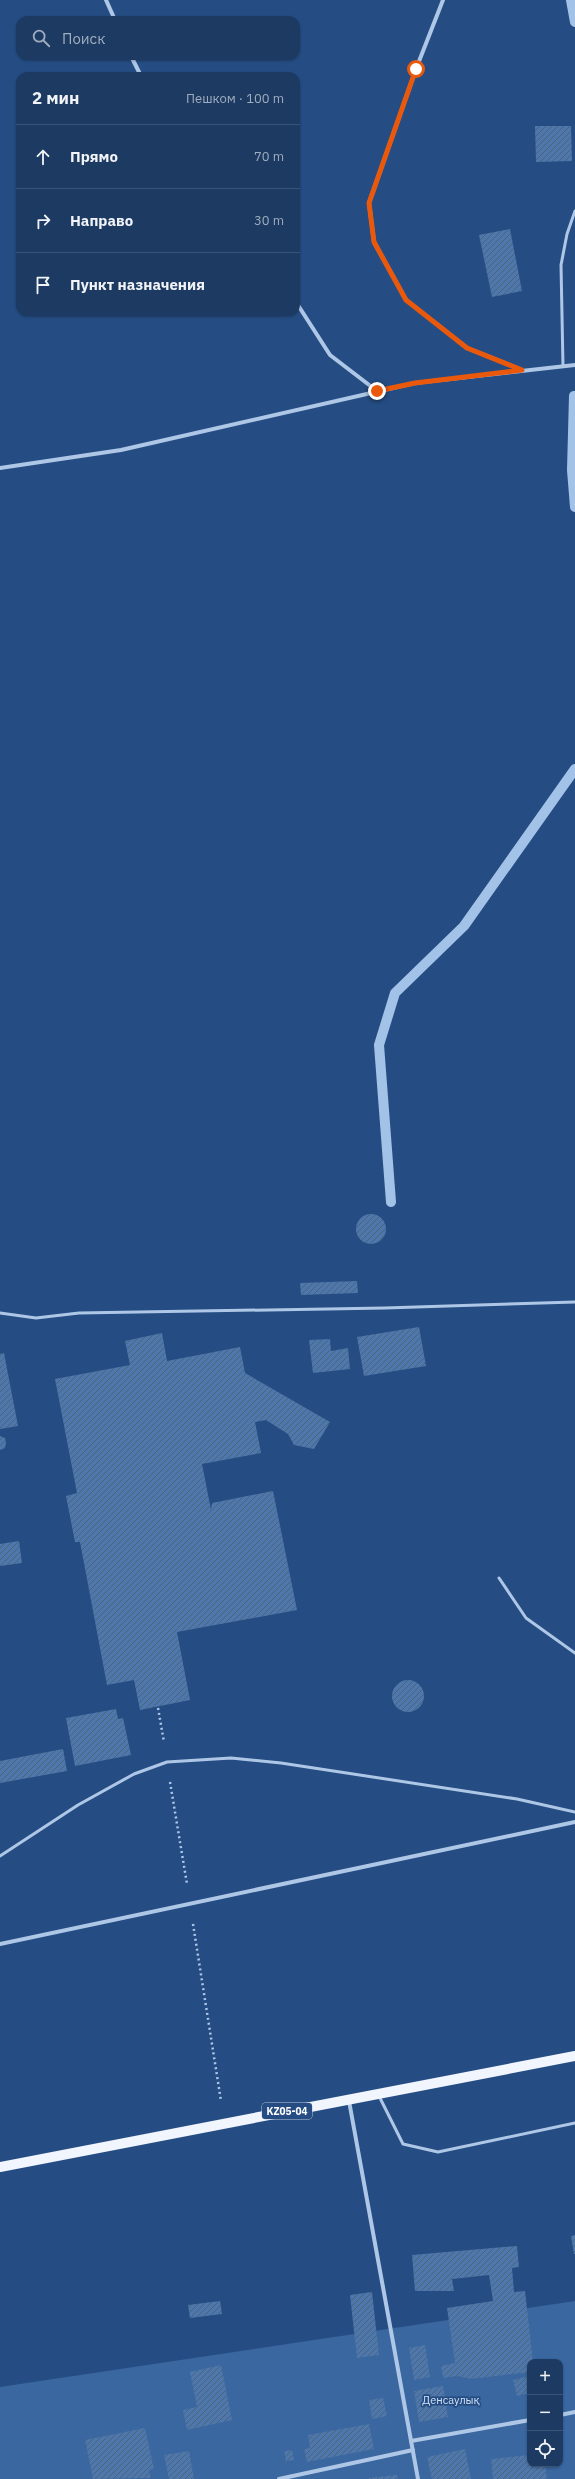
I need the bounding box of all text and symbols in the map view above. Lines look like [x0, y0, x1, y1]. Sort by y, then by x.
search box [16, 16, 300, 60]
icon: search [30, 27, 52, 49]
text: Поиск [62, 29, 105, 48]
route start [407, 60, 425, 78]
text: 2 мин [32, 87, 79, 109]
text: Пешком · 100 m [186, 90, 284, 107]
icon: ahead [32, 146, 54, 168]
text: Прямо [70, 147, 118, 166]
text: 70 m [254, 148, 284, 165]
icon: right [32, 210, 54, 232]
text: Направо [70, 211, 133, 230]
text: 30 m [254, 212, 284, 229]
icon: arrive [32, 274, 54, 296]
text: Пункт назначения [70, 275, 205, 294]
route end [368, 382, 386, 400]
road number: KZ05-04 [262, 2103, 312, 2119]
map controls [527, 2359, 563, 2467]
button: + [527, 2359, 563, 2395]
park label: Денсаулық [422, 2393, 480, 2407]
button: − [527, 2395, 563, 2431]
button: locate [527, 2431, 563, 2467]

